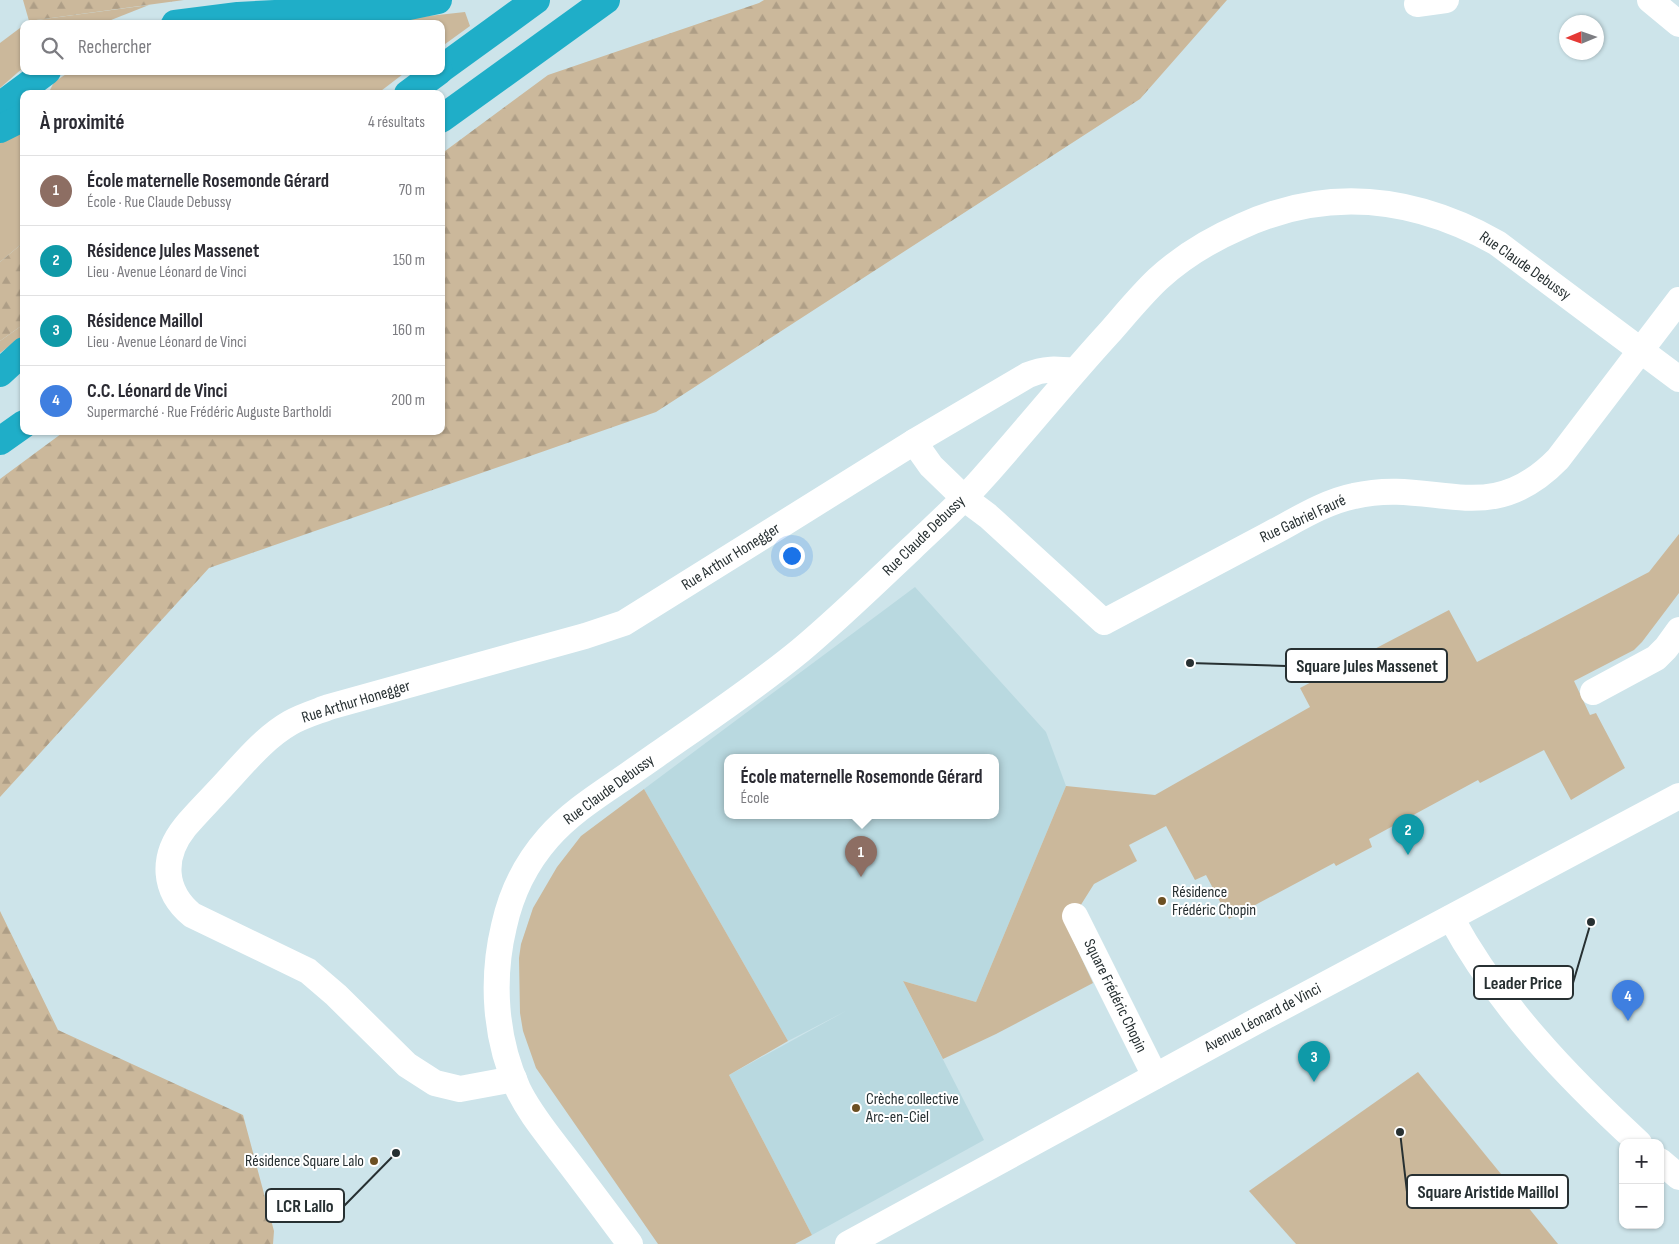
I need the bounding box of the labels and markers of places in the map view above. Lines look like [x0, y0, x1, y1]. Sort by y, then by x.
callout: Square Jules Massenet [1286, 649, 1447, 682]
pin: 2 [1392, 814, 1424, 855]
pin: 1 [845, 836, 877, 877]
place label: Résidence Frédéric Chopin [1172, 883, 1256, 920]
marker: Résidence Frédéric Chopin [1156, 895, 1168, 907]
callout: Leader Price [1474, 966, 1573, 999]
pin: 4 [1612, 980, 1644, 1021]
pin: 3 [1298, 1041, 1330, 1082]
place label: Crèche collective Arc-en-Ciel [865, 1090, 959, 1127]
marker: Crèche collective Arc-en-Ciel [850, 1102, 862, 1114]
place label: Résidence Square Lalo [245, 1152, 364, 1171]
marker: Résidence Square Lalo [368, 1155, 380, 1167]
callout: Square Aristide Maillol [1407, 1175, 1568, 1208]
callout: LCR Lallo [266, 1189, 344, 1222]

